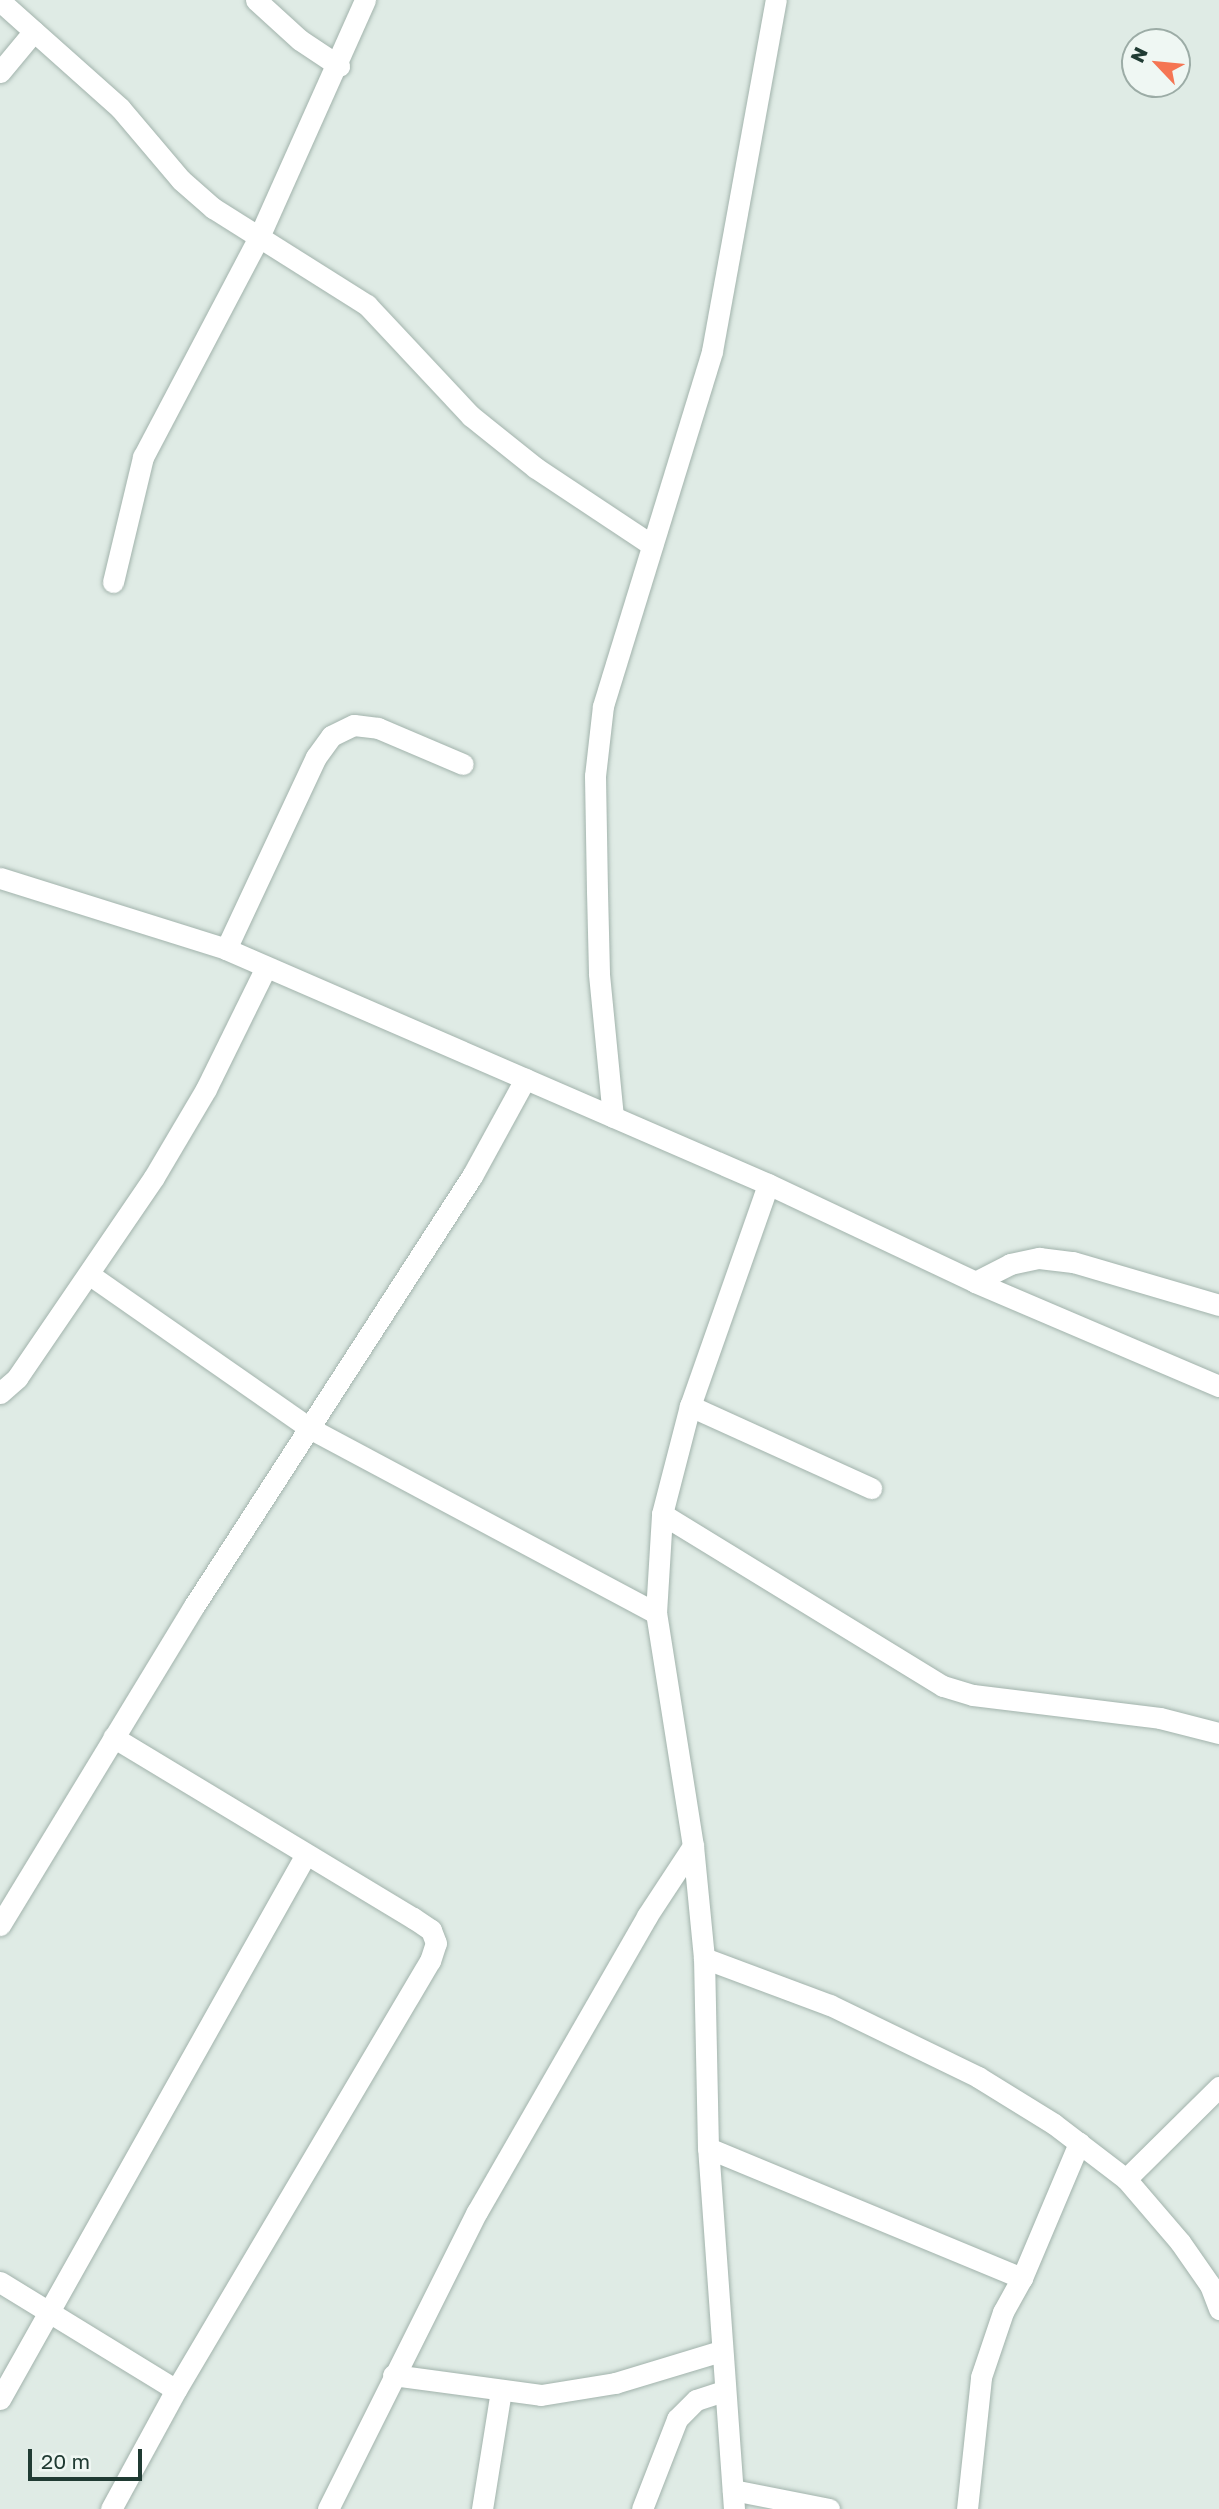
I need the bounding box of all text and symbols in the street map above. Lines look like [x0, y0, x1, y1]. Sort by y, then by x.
north arrow [1121, 28, 1191, 98]
text: N [1125, 43, 1152, 66]
scale bar [32, 2436, 145, 2480]
text: 20 m [41, 2448, 90, 2474]

